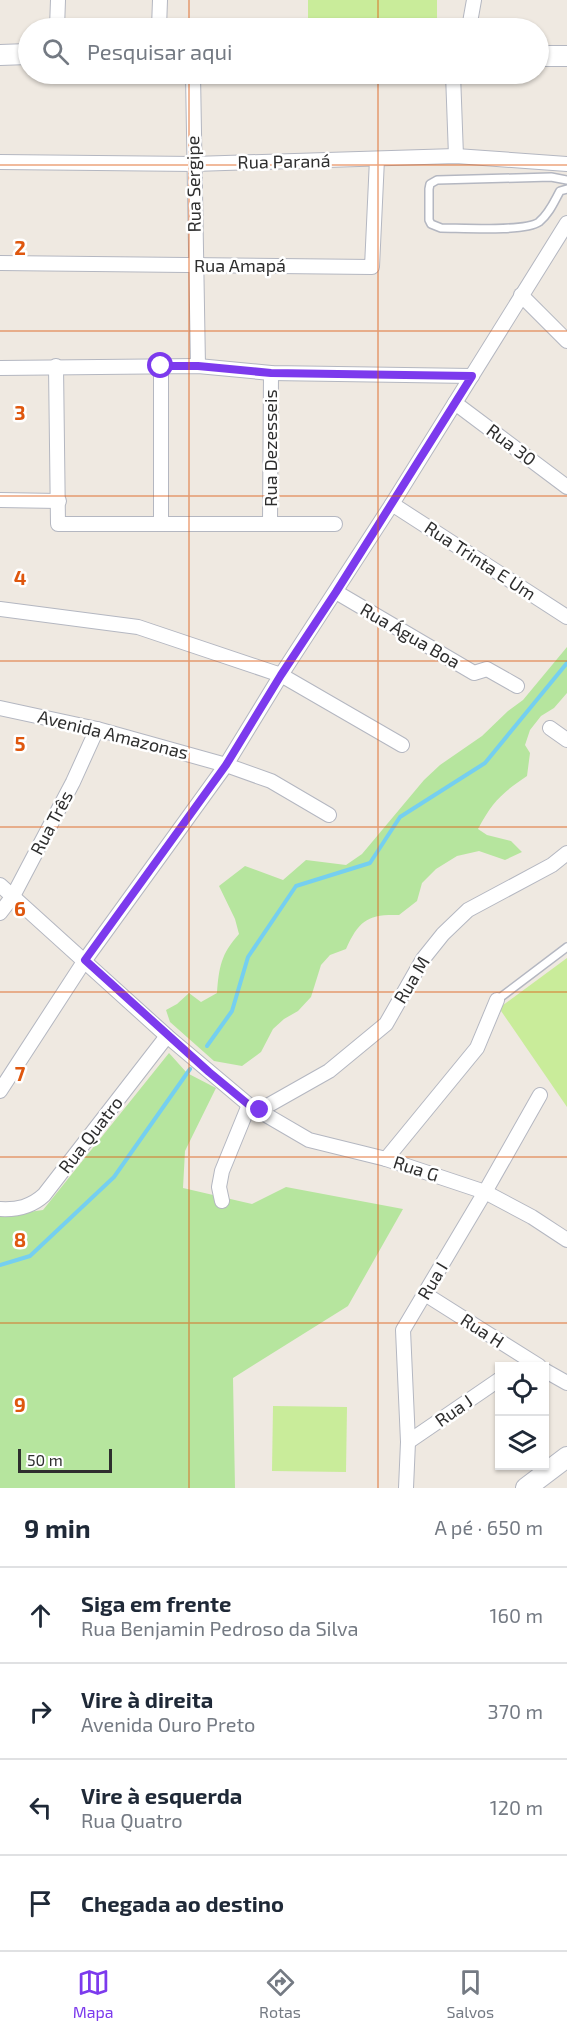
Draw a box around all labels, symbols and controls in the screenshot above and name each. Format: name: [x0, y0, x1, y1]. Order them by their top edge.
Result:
search box: [18, 18, 549, 84]
icon: search: [39, 35, 72, 68]
text: Pesquisar aqui: [87, 38, 233, 64]
street label: Rua Sergipe: [181, 135, 205, 233]
street label: Rua Paraná: [237, 149, 331, 173]
text: 2: [14, 235, 26, 259]
street label: Rua Amapá: [194, 254, 286, 276]
route start: [147, 352, 173, 378]
street label: Rua Dezesseis: [259, 389, 281, 507]
text: 3: [14, 400, 26, 424]
street label: Rua 30: [483, 419, 541, 470]
street label: Rua Trinta E Um: [421, 516, 540, 604]
text: 4: [14, 565, 27, 589]
street label: Rua Água Boa: [357, 598, 464, 673]
street label: Avenida Amazonas: [36, 705, 191, 763]
text: 5: [14, 731, 26, 755]
street label: Rua Três: [25, 787, 77, 858]
text: 6: [14, 896, 26, 920]
street label: Rua M: [389, 952, 434, 1007]
text: 7: [15, 1061, 26, 1085]
street label: Rua Quatro: [53, 1092, 127, 1177]
route end: [246, 1096, 272, 1122]
street label: Rua G: [391, 1150, 442, 1186]
text: 8: [14, 1227, 26, 1251]
street label: Rua I: [412, 1258, 452, 1303]
street label: Rua H: [457, 1308, 508, 1352]
map controls: [495, 1362, 549, 1470]
button: locate: [495, 1362, 549, 1416]
street label: Rua J: [430, 1389, 477, 1431]
text: 9: [14, 1392, 26, 1416]
button: layers: [495, 1416, 549, 1470]
scale bar: [18, 1446, 112, 1474]
text: 50 m: [27, 1450, 63, 1469]
text: 9 min: [24, 1512, 91, 1543]
text: A pé · 650 m: [434, 1515, 543, 1539]
text: Siga em frente: [81, 1590, 231, 1616]
icon: ahead: [24, 1599, 57, 1632]
text: 160 m: [490, 1603, 543, 1627]
text: Rua Benjamin Pedroso da Silva: [81, 1616, 359, 1640]
text: Vire à direita: [81, 1686, 213, 1712]
icon: right: [24, 1695, 57, 1728]
text: 370 m: [488, 1699, 543, 1723]
text: Avenida Ouro Preto: [81, 1712, 255, 1736]
text: Vire à esquerda: [81, 1782, 242, 1808]
icon: left: [24, 1791, 57, 1824]
text: 120 m: [490, 1795, 543, 1819]
text: Rua Quatro: [81, 1808, 183, 1832]
icon: arrive: [24, 1887, 57, 1920]
text: Chegada ao destino: [81, 1890, 284, 1916]
tab: Mapa: [73, 1966, 114, 2021]
tab: Rotas: [259, 1966, 301, 2021]
tab: Salvos: [446, 1966, 494, 2021]

